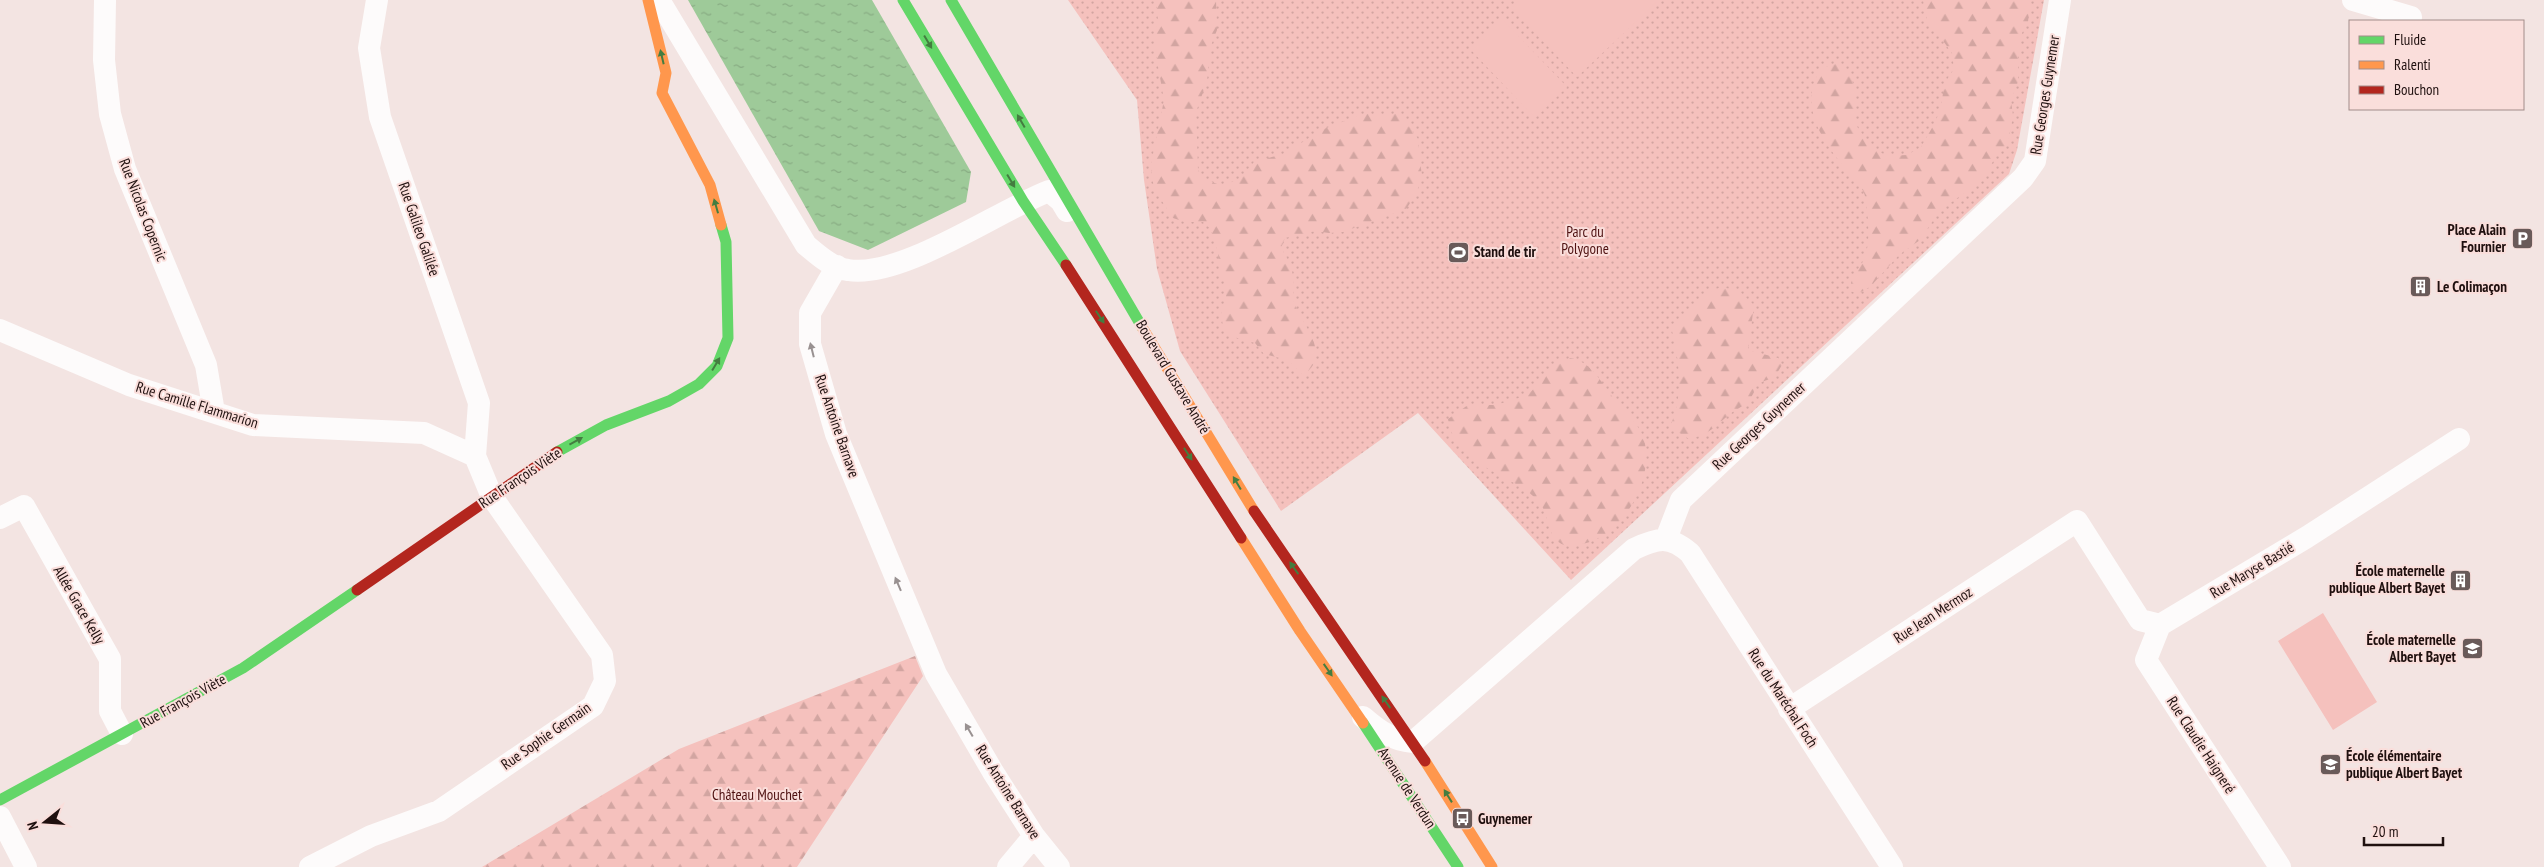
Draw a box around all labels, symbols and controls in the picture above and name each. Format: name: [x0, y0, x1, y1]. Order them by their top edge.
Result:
legend: [2349, 20, 2524, 110]
text: Fluide: [2394, 30, 2426, 49]
street label: Rue Georges Guynemer: [2026, 33, 2063, 156]
one-way arrow: [924, 35, 933, 48]
one-way arrow: [658, 49, 666, 64]
text: Ralenti: [2394, 55, 2431, 74]
text: Bouchon: [2394, 80, 2439, 99]
one-way arrow: [1017, 115, 1026, 128]
street label: Rue Nicolas Copernic: [115, 156, 172, 265]
one-way arrow: [1007, 175, 1016, 188]
street label: Rue Galileo Galilée: [394, 179, 444, 278]
one-way arrow: [711, 198, 719, 213]
place label: Place Alain Fournier: [2447, 220, 2507, 256]
park label: Parc du Polygone: [1561, 222, 1609, 258]
parking icon: Place Alain Fournier: [2510, 227, 2534, 251]
sports icon: Stand de tir: [1446, 240, 1470, 264]
place label: Stand de tir: [1474, 242, 1537, 261]
building icon: Le Colimaçon: [2409, 275, 2433, 299]
place label: Le Colimaçon: [2437, 277, 2507, 296]
one-way arrow: [1095, 311, 1105, 324]
street label: Boulevard Gustave André: [1132, 316, 1215, 437]
one-way arrow: [808, 342, 816, 357]
one-way arrow: [712, 357, 721, 371]
street label: Rue Antoine Barnave: [811, 372, 864, 480]
street label: Rue Camille Flammarion: [134, 377, 261, 432]
street label: Rue Georges Guynemer: [1708, 377, 1810, 474]
one-way arrow: [570, 437, 583, 446]
street label: Rue François Viète: [475, 443, 565, 512]
one-way arrow: [1183, 448, 1192, 461]
one-way arrow: [1233, 476, 1242, 489]
street label: Rue Maryse Bastié: [2206, 537, 2297, 602]
place label: École maternelle publique Albert Bayet: [2329, 561, 2446, 597]
street label: Allée Grace Kelly: [49, 562, 110, 648]
one-way arrow: [1289, 562, 1299, 575]
building icon: École maternelle publique Albert Bayet: [2449, 568, 2473, 592]
one-way arrow: [893, 577, 901, 591]
street label: Rue Jean Mermoz: [1890, 582, 1976, 647]
place label: École maternelle Albert Bayet: [2366, 630, 2457, 666]
school or university icon: École maternelle Albert Bayet: [2460, 637, 2484, 661]
street label: Rue du Maréchal Foch: [1744, 645, 1822, 751]
one-way arrow: [1323, 664, 1333, 677]
street label: Rue François Viète: [136, 669, 229, 732]
street label: Rue Claudie Haigneré: [2163, 693, 2240, 797]
one-way arrow: [1381, 695, 1391, 709]
street label: Rue Sophie Germain: [497, 698, 594, 773]
one-way arrow: [964, 723, 973, 736]
street label: Rue Antoine Barnave: [972, 741, 1045, 842]
street label: Avenue de Verdun: [1374, 744, 1441, 832]
place label: École élémentaire publique Albert Bayet: [2346, 746, 2463, 782]
school or university icon: École élémentaire publique Albert Bayet: [2318, 753, 2342, 777]
park label: Château Mouchet: [712, 785, 802, 804]
one-way arrow: [1443, 789, 1453, 802]
north arrow: [20, 797, 70, 847]
bus stop icon: Guynemer: [1450, 807, 1474, 831]
place label: Guynemer: [1478, 809, 1533, 828]
scale bar: [2364, 814, 2443, 846]
text: N: [23, 820, 42, 832]
text: 20 m: [2372, 822, 2398, 841]

